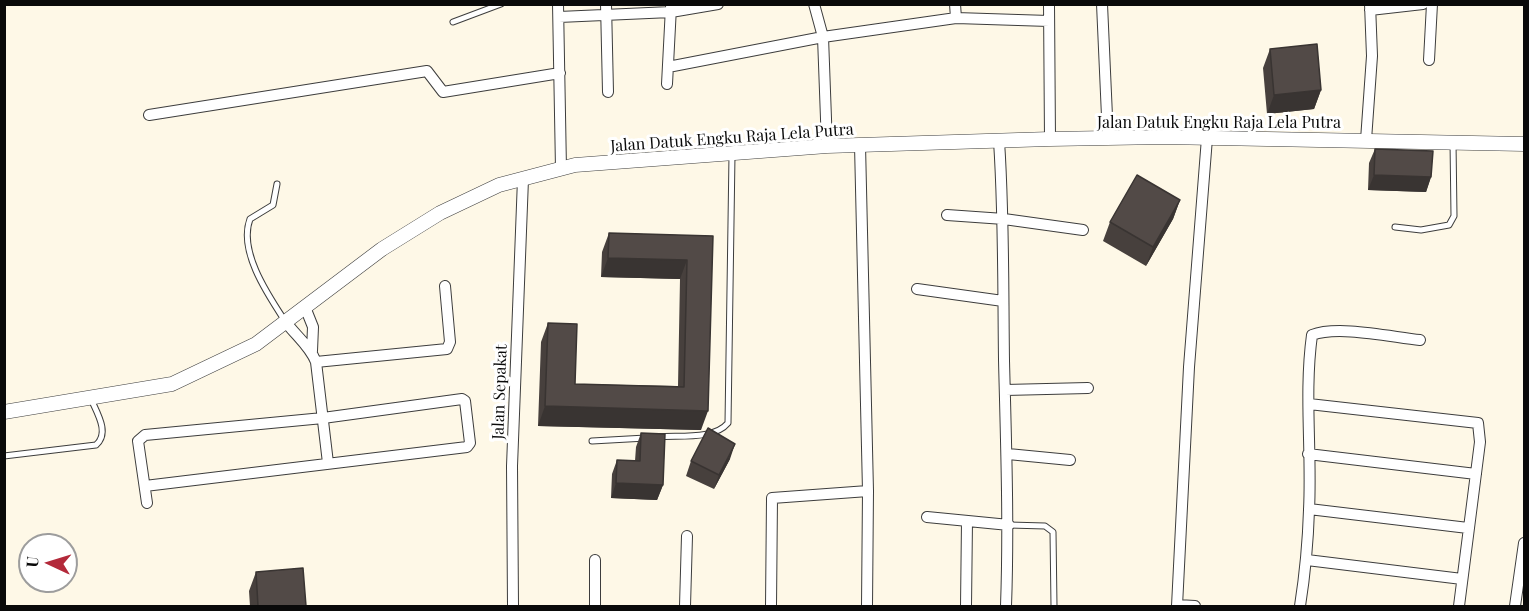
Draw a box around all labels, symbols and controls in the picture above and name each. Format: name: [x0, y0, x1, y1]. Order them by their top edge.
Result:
street label: Jalan Datuk Engku Raja Lela Putra: [1097, 113, 1341, 133]
street label: Jalan Datuk Engku Raja Lela Putra: [610, 120, 854, 156]
street label: Jalan Sepakat: [489, 344, 511, 440]
north arrow: [18, 533, 78, 593]
text: U: [21, 556, 42, 568]

